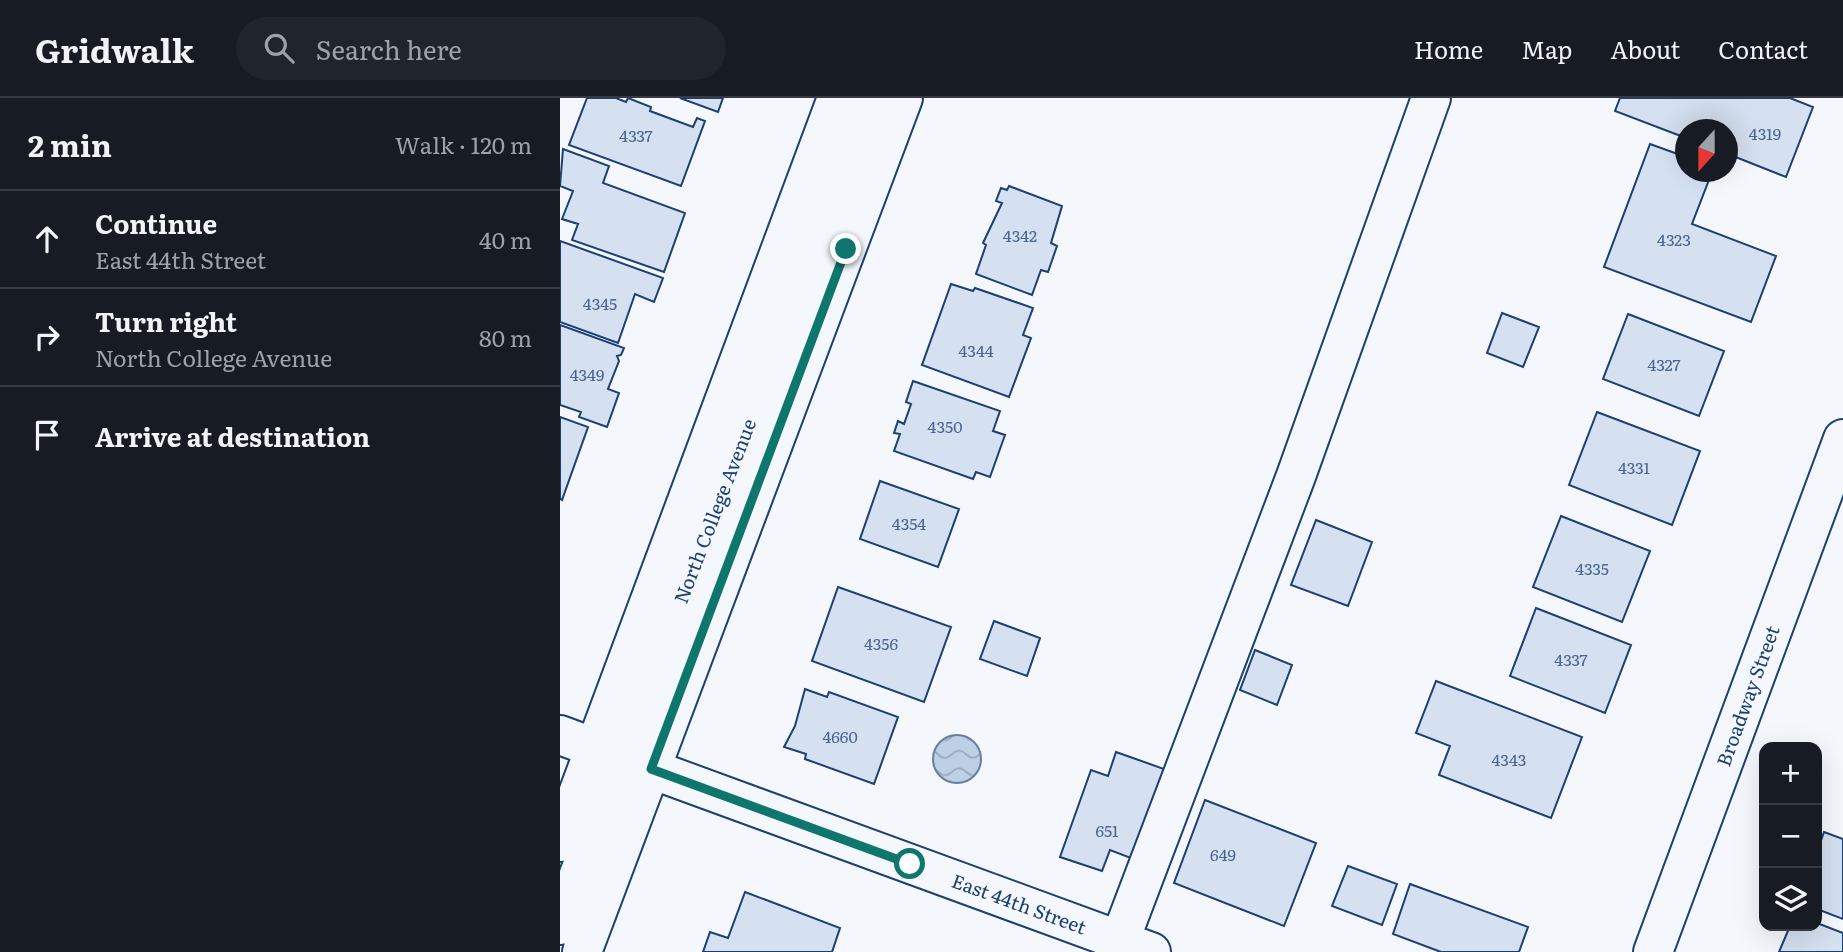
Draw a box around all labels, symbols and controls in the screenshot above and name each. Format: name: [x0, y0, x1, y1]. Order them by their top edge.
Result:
search box: [236, 17, 726, 80]
text: Gridwalk: [35, 24, 194, 73]
icon: search: [260, 29, 298, 67]
text: Search here: [316, 29, 462, 68]
text: Home: [1414, 31, 1483, 66]
text: Map: [1521, 31, 1572, 66]
text: About: [1610, 31, 1680, 66]
text: Contact: [1718, 31, 1808, 66]
north arrow: [1675, 119, 1738, 182]
house number: 4319: [1749, 121, 1781, 145]
text: 2 min: [28, 122, 112, 166]
house number: 4337: [619, 123, 653, 147]
text: Walk · 120 m: [395, 127, 532, 161]
text: Continue: [95, 203, 217, 242]
icon: ahead: [28, 220, 66, 258]
text: 40 m: [479, 222, 532, 256]
house number: 4342: [1003, 223, 1037, 247]
house number: 4323: [1657, 227, 1691, 251]
route end: [830, 233, 861, 264]
text: East 44th Street: [95, 242, 266, 276]
house number: 4345: [583, 291, 617, 315]
text: Turn right: [95, 301, 237, 340]
icon: right: [28, 318, 66, 356]
text: 80 m: [479, 320, 532, 354]
house number: 4344: [958, 338, 994, 362]
text: North College Avenue: [95, 340, 332, 374]
house number: 4327: [1647, 352, 1681, 376]
house number: 4349: [570, 362, 604, 386]
street label: North College Avenue: [666, 414, 762, 607]
house number: 4350: [928, 414, 962, 438]
icon: arrive: [28, 416, 66, 454]
text: Arrive at destination: [95, 416, 370, 455]
house number: 4331: [1618, 455, 1651, 479]
house number: 4354: [892, 511, 926, 535]
house number: 4335: [1575, 556, 1609, 580]
street label: Broadway Street: [1709, 621, 1786, 770]
house number: 4356: [864, 631, 898, 655]
house number: 4337: [1554, 647, 1588, 671]
house number: 4660: [822, 724, 858, 748]
map controls: [1759, 742, 1822, 931]
button: +: [1759, 742, 1822, 805]
house number: 4343: [1492, 747, 1526, 771]
button: −: [1759, 805, 1822, 868]
house number: 651: [1095, 818, 1119, 842]
house number: 649: [1210, 842, 1236, 866]
route start: [894, 848, 925, 879]
street label: East 44th Street: [948, 866, 1091, 941]
button: layers: [1759, 868, 1822, 931]

